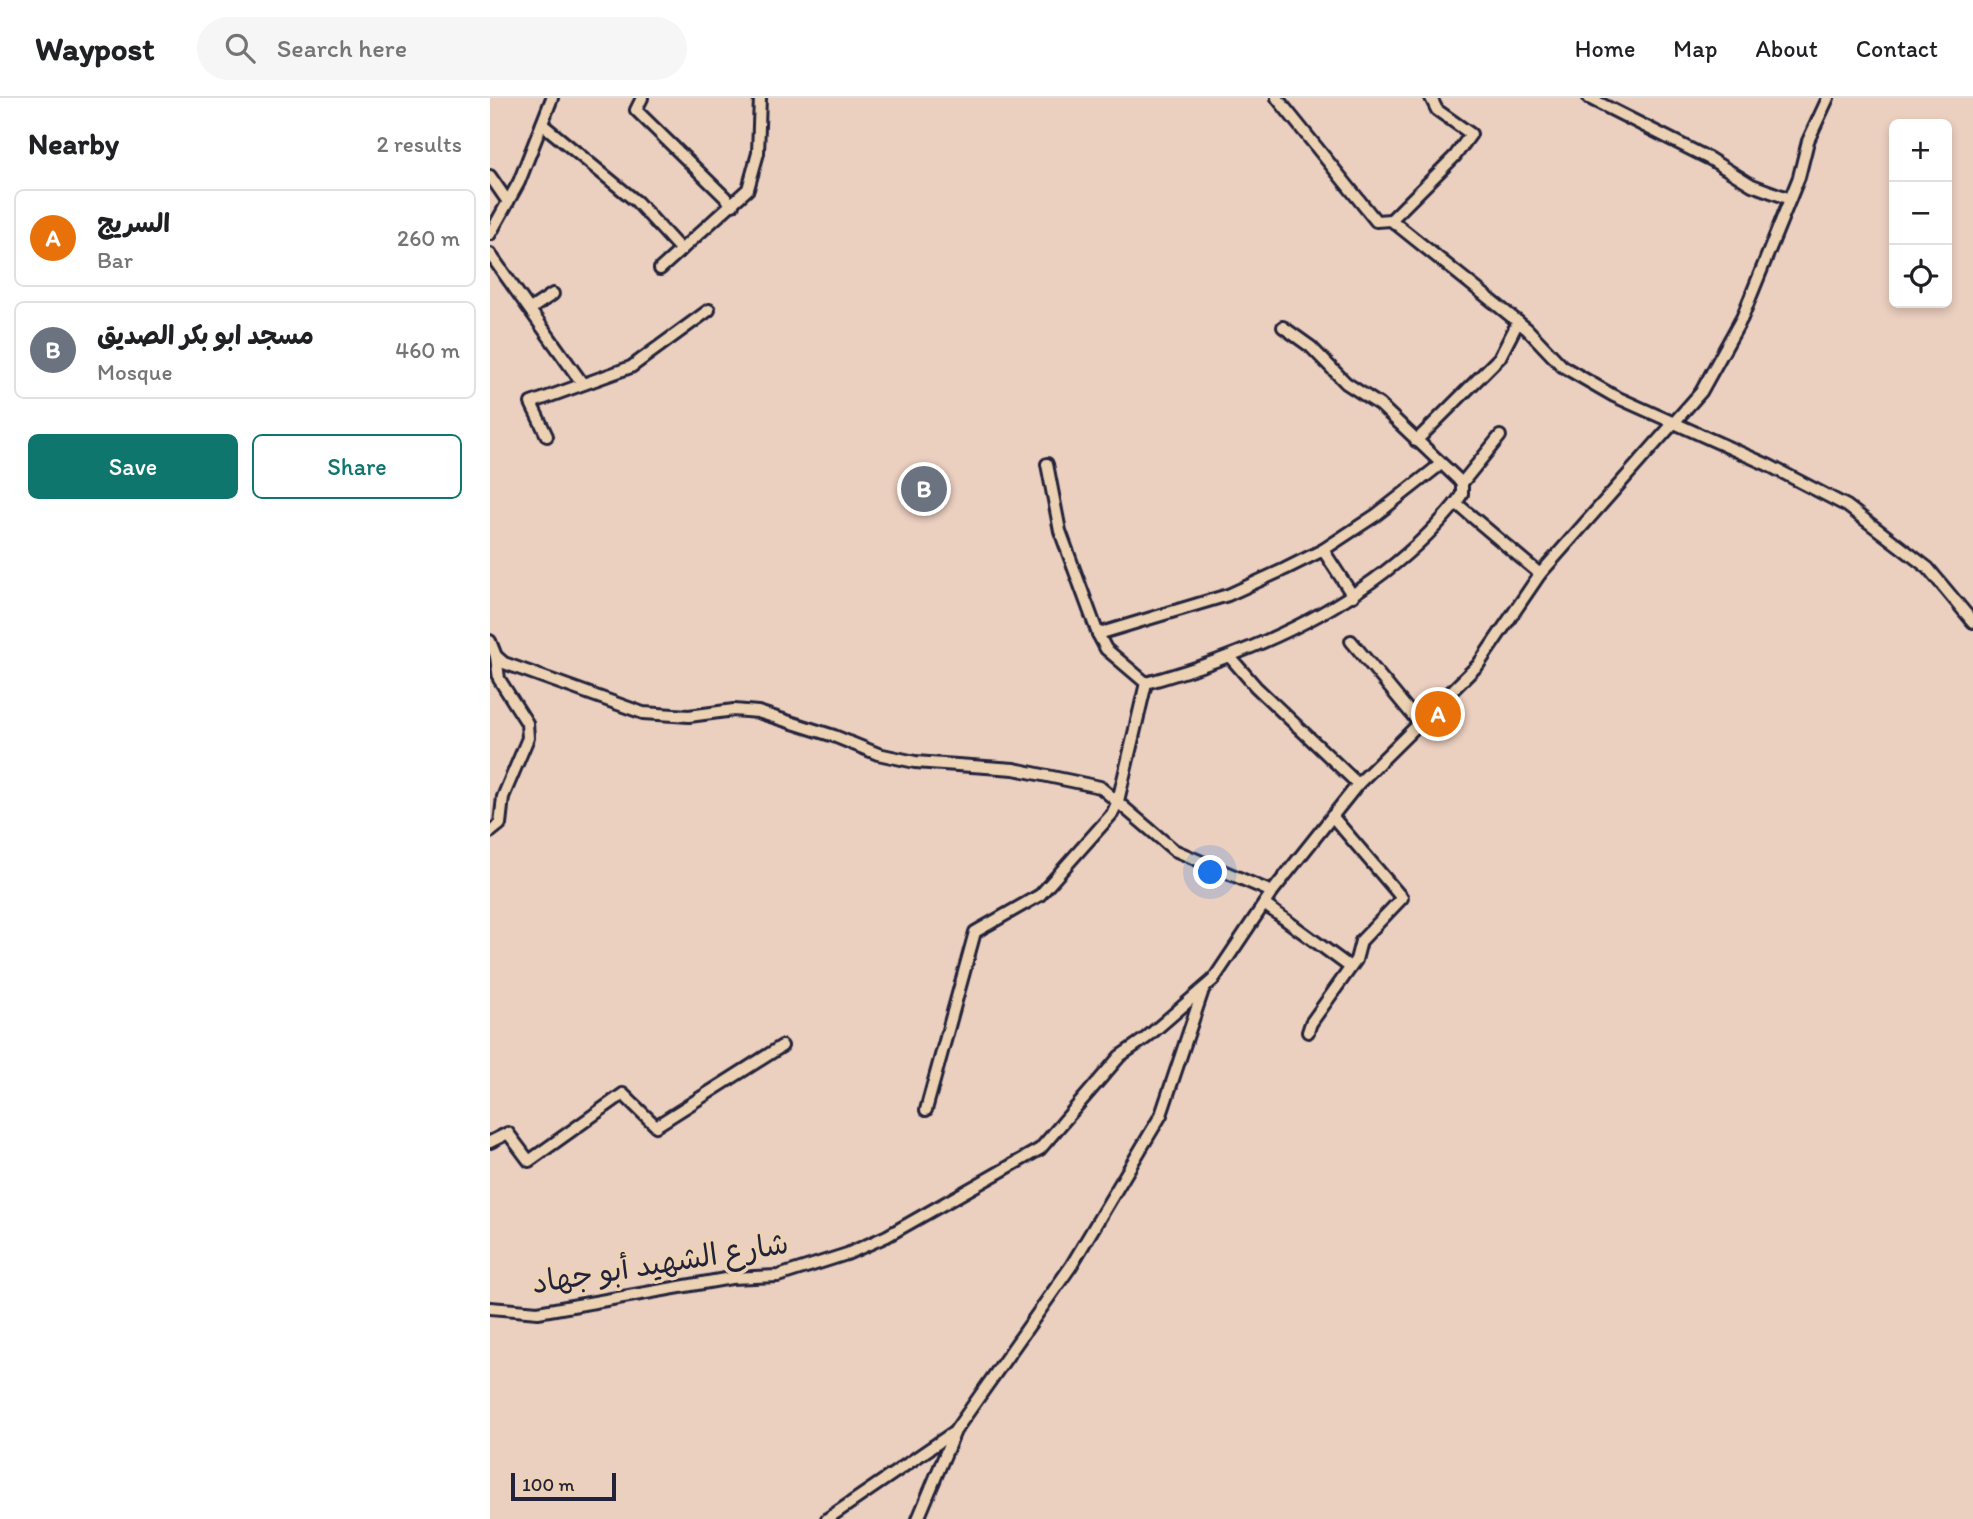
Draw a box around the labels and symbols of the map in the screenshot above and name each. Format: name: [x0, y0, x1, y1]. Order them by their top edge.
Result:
pin: B: [901, 463, 947, 515]
pin: A: [1415, 688, 1461, 740]
your location: [1193, 855, 1227, 889]
street label: شارع الشهيد أبو جهاد: [529, 1224, 791, 1304]
scale bar: [511, 1470, 616, 1502]

